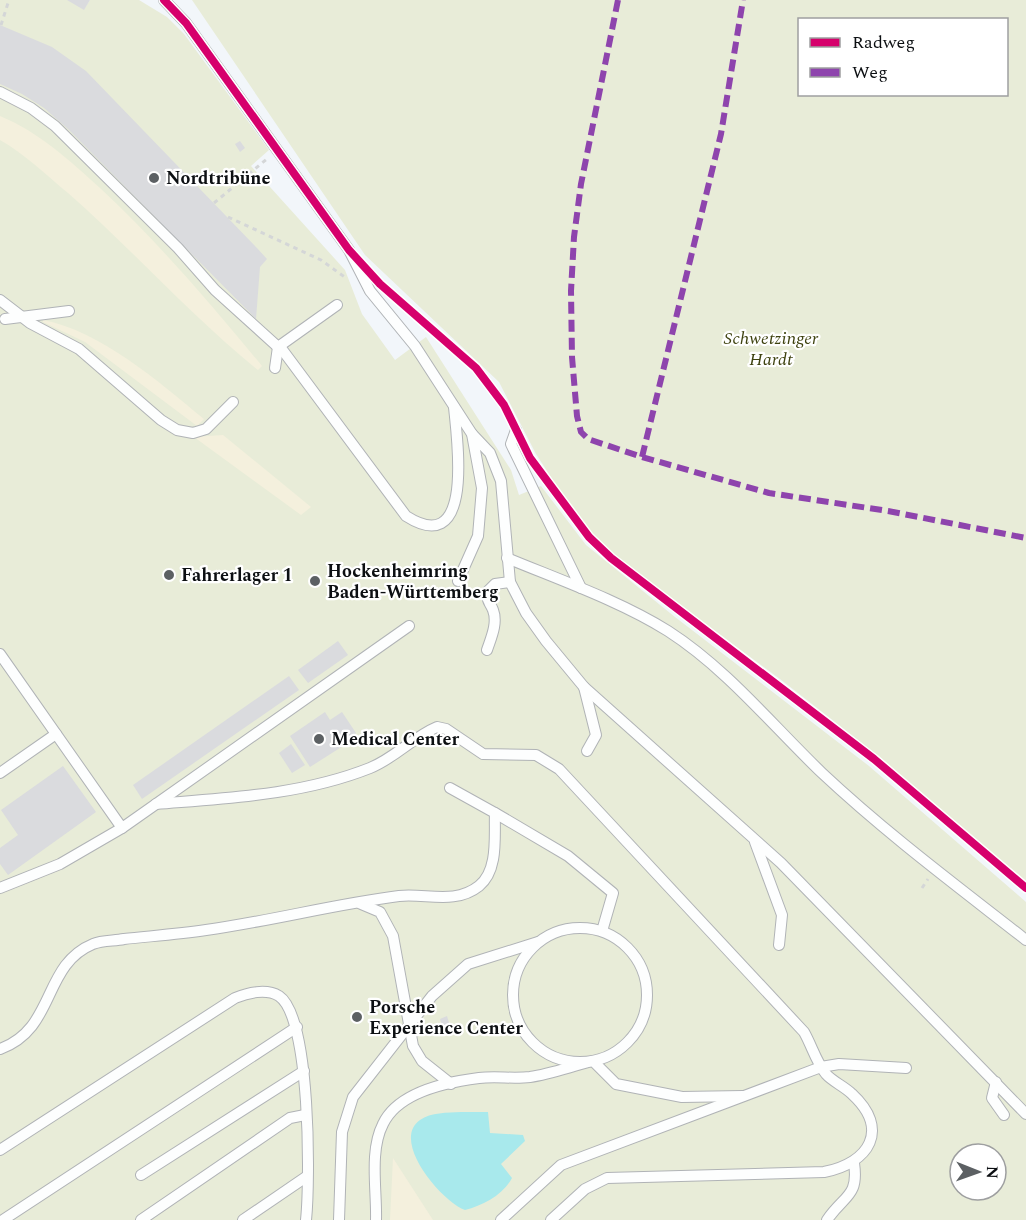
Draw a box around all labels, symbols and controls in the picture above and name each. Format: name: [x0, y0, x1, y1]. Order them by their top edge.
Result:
legend: [798, 18, 1008, 96]
text: Radweg: [852, 29, 915, 56]
text: Weg: [852, 59, 888, 86]
place label: Nordtribüne: [166, 165, 270, 192]
marker: Nordtribüne: [147, 171, 161, 185]
park label: Schwetzinger Hardt: [724, 325, 819, 373]
place label: Hockenheimring Baden-Württemberg: [327, 558, 499, 606]
place label: Fahrerlager 1: [181, 562, 293, 589]
marker: Fahrerlager 1: [162, 568, 176, 582]
marker: Hockenheimring Baden-Württemberg: [308, 574, 322, 588]
place label: Medical Center: [331, 726, 459, 753]
marker: Medical Center: [312, 732, 326, 746]
place label: Porsche Experience Center: [369, 994, 523, 1042]
marker: Porsche Experience Center: [350, 1010, 364, 1024]
north arrow: [948, 1142, 1008, 1202]
text: N: [980, 1166, 1004, 1179]

